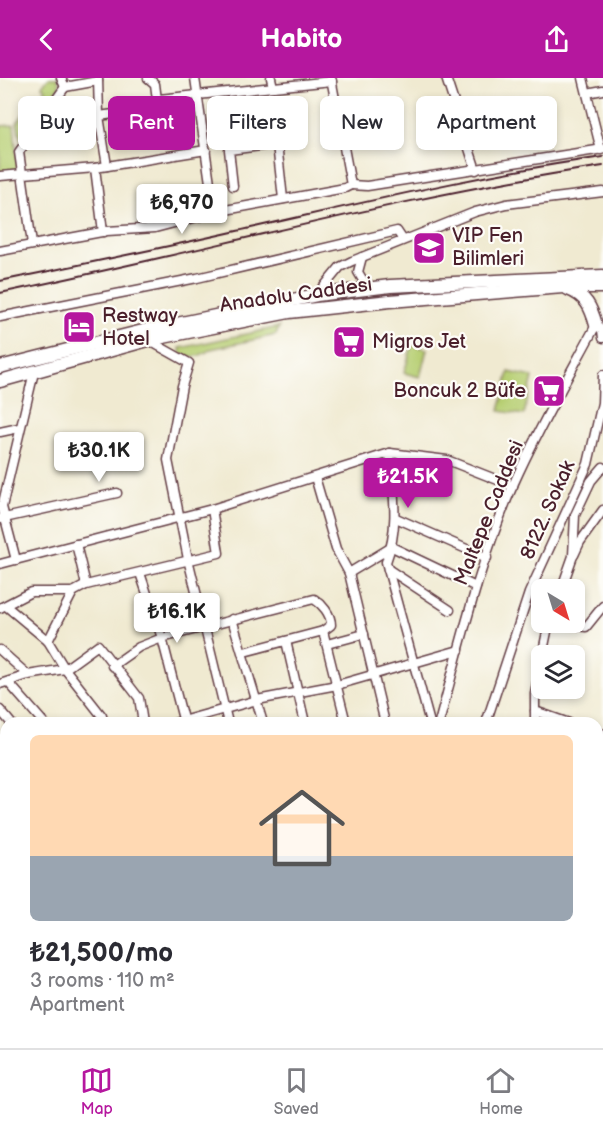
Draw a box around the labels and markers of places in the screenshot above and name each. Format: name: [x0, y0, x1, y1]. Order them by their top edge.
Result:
pin: ₺6,970: [133, 184, 231, 235]
place label: VIP Fen Bilimleri: [452, 224, 524, 271]
school or university icon: VIP Fen Bilimleri: [411, 230, 447, 266]
place label: Restway Hotel: [102, 304, 178, 351]
hotel icon: Restway Hotel: [61, 309, 97, 345]
supermarket icon: Migros Jet: [331, 324, 367, 360]
place label: Migros Jet: [372, 330, 466, 354]
supermarket icon: Boncuk 2 Büfe: [531, 373, 567, 409]
place label: Boncuk 2 Büfe: [393, 379, 526, 403]
pin: ₺30.1K: [50, 432, 148, 483]
pin: ₺21.5K: [359, 458, 457, 509]
pin: ₺16.1K: [128, 593, 226, 644]

